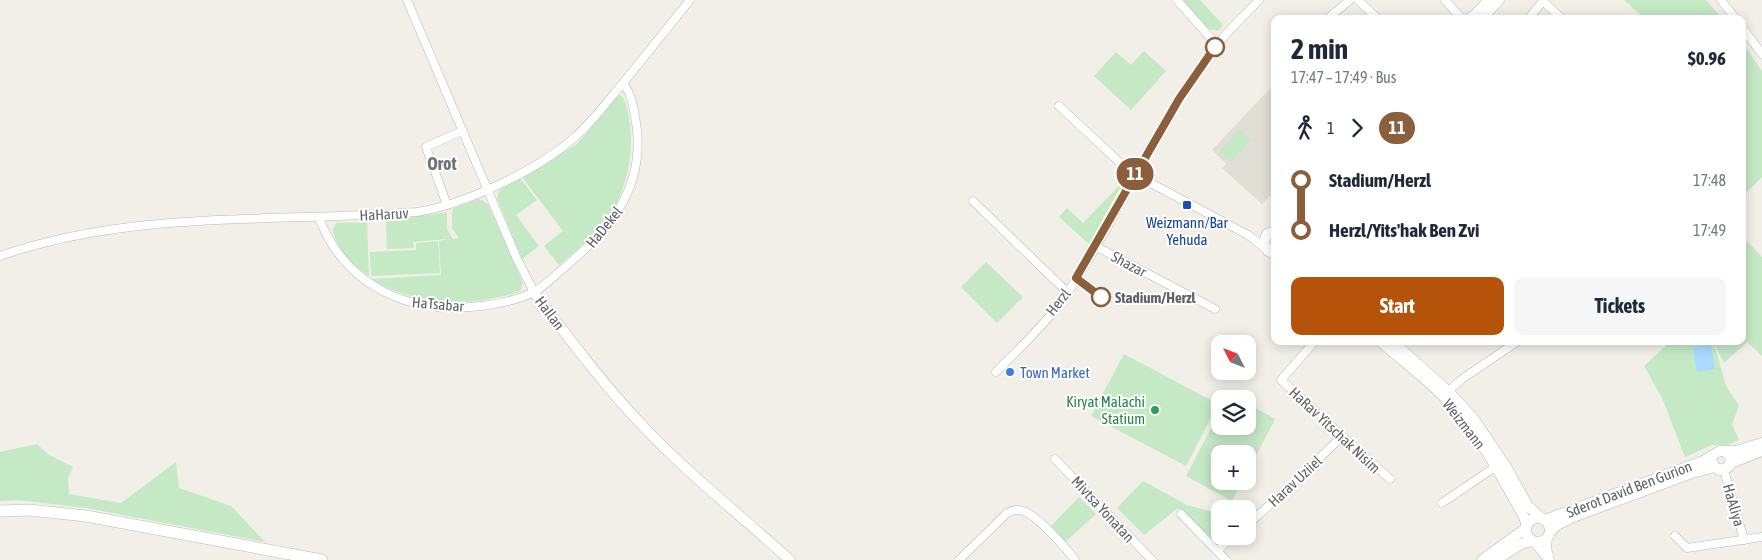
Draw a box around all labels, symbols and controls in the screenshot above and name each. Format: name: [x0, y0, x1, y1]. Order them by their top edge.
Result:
text: 2 min: [1291, 33, 1348, 65]
unlabelled marker: [1205, 37, 1225, 57]
text: $0.96: [1688, 47, 1726, 69]
text: 17:47 – 17:49 · Bus: [1291, 68, 1396, 86]
icon: walk: [1291, 114, 1319, 142]
icon: forward: [1343, 114, 1371, 142]
text: 11: [1389, 117, 1405, 138]
text: 1: [1327, 119, 1335, 137]
district label: Orot: [427, 153, 458, 174]
line badge: 11: [1112, 158, 1158, 190]
text: 11: [1127, 163, 1143, 184]
text: Stadium/Herzl: [1329, 169, 1431, 191]
text: 17:48: [1693, 171, 1726, 189]
marker: Weizmann/Bar Yehuda: [1181, 199, 1193, 211]
street label: HaDekel: [582, 203, 626, 251]
street label: HaHaruv: [359, 204, 409, 224]
place label: Weizmann/Bar Yehuda: [1146, 214, 1229, 248]
text: Herzl/Yits'hak Ben Zvi: [1329, 219, 1479, 241]
text: 17:49: [1693, 221, 1726, 239]
street label: Shazar: [1109, 248, 1150, 281]
button: Start: [1291, 277, 1504, 335]
button: Tickets: [1514, 277, 1726, 335]
street label: Herzl: [1042, 285, 1074, 319]
marker: Stadium/Herzl: [1091, 287, 1111, 307]
place label: Stadium/Herzl: [1115, 289, 1197, 306]
street label: HaTsabar: [411, 293, 465, 315]
street label: HaIlan: [532, 293, 568, 333]
north arrow: [1211, 335, 1256, 380]
map controls: [1211, 335, 1256, 545]
place label: Town Market: [1020, 364, 1090, 381]
marker: Town Market: [1004, 366, 1016, 378]
street label: HaRav Yitschak Nisim: [1286, 384, 1384, 476]
button: layers: [1211, 390, 1256, 435]
place label: Kiryat Malachi Statium: [1066, 393, 1145, 427]
street label: Weizmann: [1439, 396, 1489, 452]
marker: Kiryat Malachi Statium: [1149, 404, 1161, 416]
button: +: [1211, 445, 1256, 490]
street label: Harav Uziiel: [1265, 452, 1325, 510]
street label: Sderot David Ben Gurion: [1564, 457, 1694, 521]
street label: Mivtsa Yonatan: [1068, 472, 1138, 546]
street label: HaAliya: [1720, 482, 1748, 528]
button: −: [1211, 500, 1256, 545]

